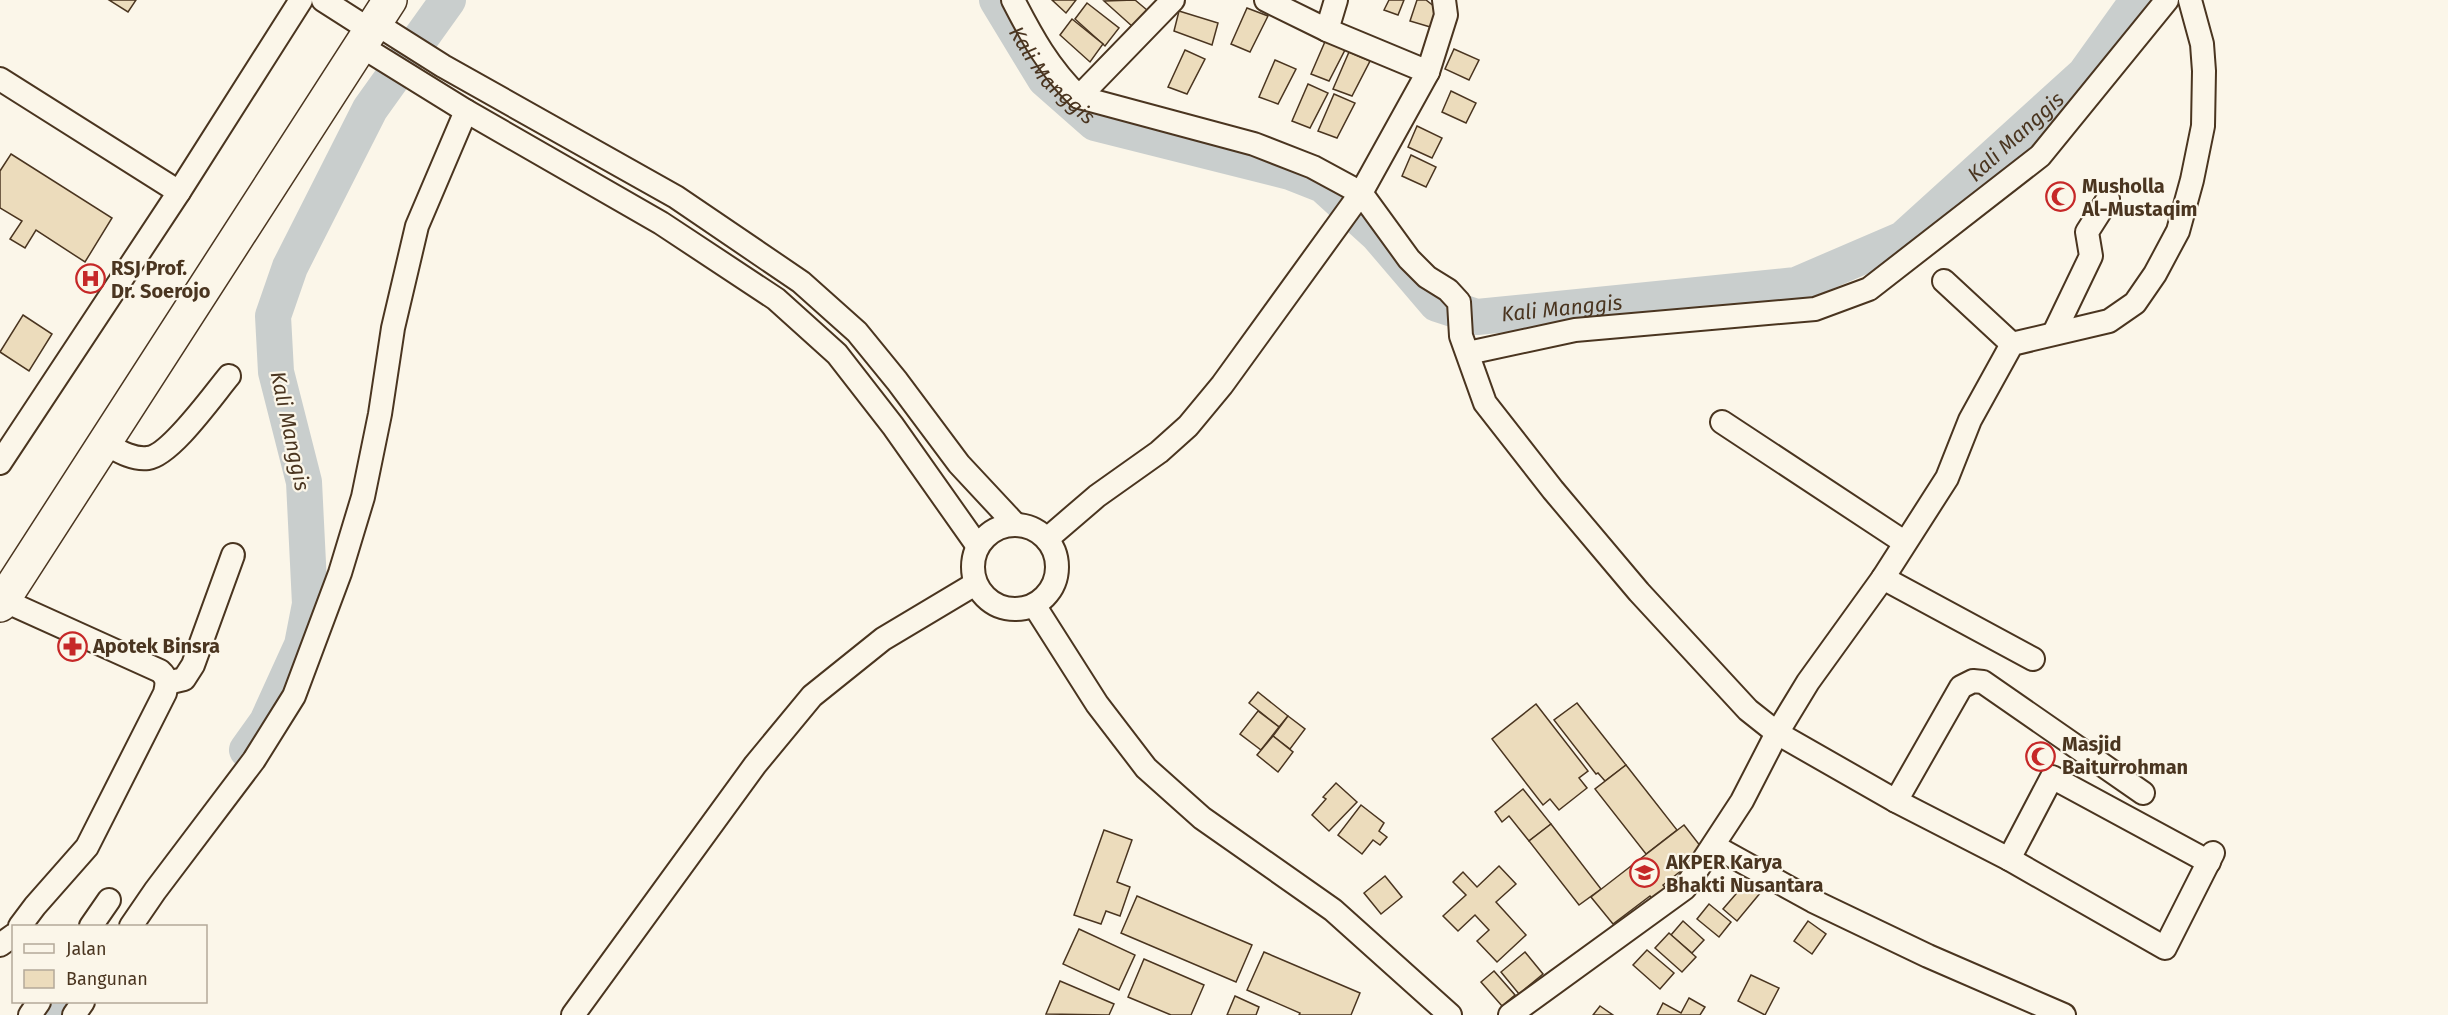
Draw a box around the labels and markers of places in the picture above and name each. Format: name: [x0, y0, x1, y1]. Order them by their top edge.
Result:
place label: Musholla Al-Mustaqim: [2081, 174, 2197, 221]
mosque icon: Musholla Al-Mustaqim: [2045, 181, 2077, 213]
place label: RSJ Prof. Dr. Soerojo: [111, 256, 211, 303]
hospital icon: RSJ Prof. Dr. Soerojo: [74, 263, 106, 295]
pharmacy icon: Apotek Binsra: [56, 630, 88, 662]
place label: Apotek Binsra: [92, 634, 220, 658]
place label: Masjid Baiturrohman: [2062, 732, 2188, 779]
mosque icon: Masjid Baiturrohman: [2025, 740, 2057, 772]
place label: AKPER Karya Bhakti Nusantara: [1665, 850, 1823, 897]
school or university icon: AKPER Karya Bhakti Nusantara: [1629, 857, 1661, 889]

